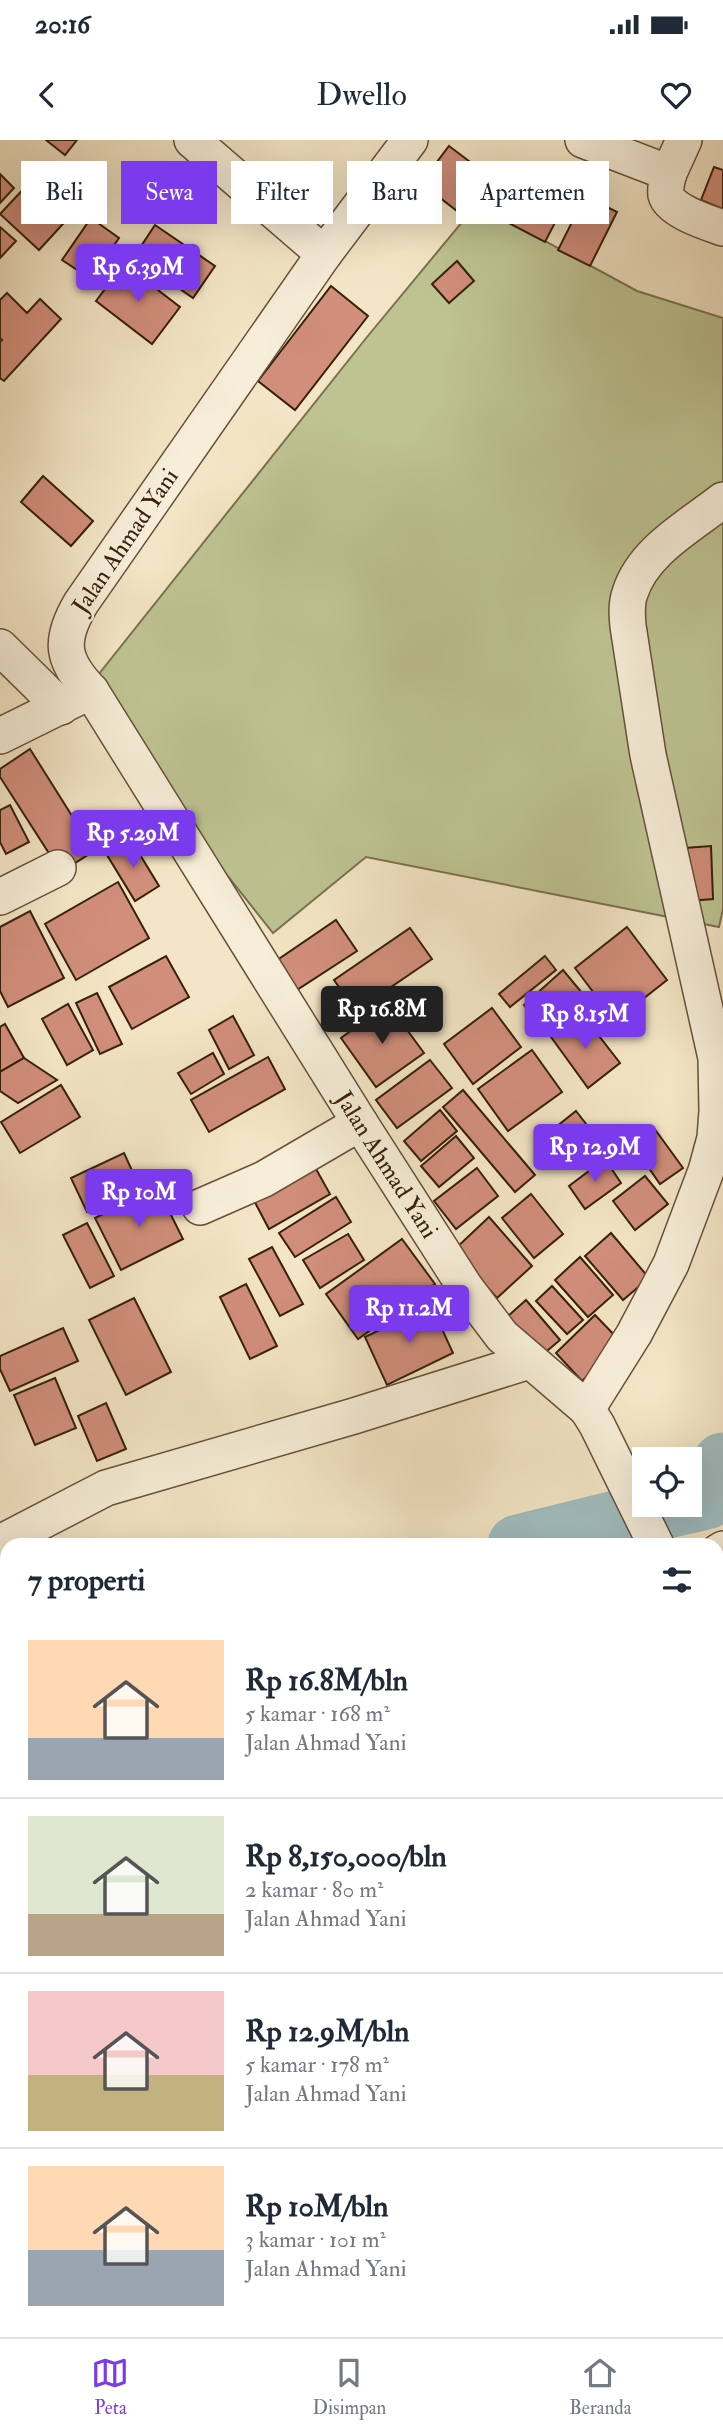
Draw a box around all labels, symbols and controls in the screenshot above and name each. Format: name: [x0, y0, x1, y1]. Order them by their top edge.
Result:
text: 20:16: [35, 9, 90, 41]
text: Dwello: [316, 75, 407, 115]
icon: back: [28, 76, 66, 114]
icon: heart: [657, 76, 695, 114]
chip: Beli: [21, 161, 107, 224]
chip: Sewa: [121, 161, 217, 224]
chip: Filter: [231, 161, 333, 224]
chip: Baru: [347, 161, 442, 224]
chip: Apartemen: [456, 161, 609, 224]
pin: Rp 6.39M: [66, 244, 210, 304]
text: Rp 6.39M: [92, 252, 184, 281]
street label: Jalan Ahmad Yani: [65, 463, 185, 621]
pin: Rp 5.29M: [61, 810, 205, 870]
text: Rp 5.29M: [87, 818, 179, 847]
pin: Rp 16.8M: [310, 986, 454, 1046]
pin: Rp 8.15M: [513, 992, 657, 1051]
text: Rp 16.8M: [337, 994, 427, 1023]
text: Rp 8.15M: [541, 999, 629, 1028]
street label: Jalan Ahmad Yani: [327, 1085, 445, 1244]
pin: Rp 12.9M: [523, 1124, 667, 1184]
text: Rp 12.9M: [549, 1132, 641, 1161]
pin: Rp 10M: [82, 1170, 196, 1229]
text: Rp 10M: [101, 1177, 177, 1206]
pin: Rp 11.2M: [337, 1286, 481, 1345]
text: Rp 11.2M: [365, 1293, 453, 1322]
map controls: [632, 1447, 702, 1517]
button: locate: [632, 1447, 702, 1517]
icon: filters: [658, 1561, 696, 1599]
text: 7 properti: [28, 1562, 145, 1599]
text: Rp 16.8M/bln: [245, 1662, 408, 1699]
icon: home: [84, 1668, 168, 1752]
text: 5 kamar · 168 m²: [245, 1699, 390, 1728]
text: Jalan Ahmad Yani: [245, 1728, 407, 1757]
text: Rp 8,150,000/bln: [245, 1838, 447, 1875]
icon: home: [84, 1844, 168, 1928]
text: 2 kamar · 80 m²: [245, 1875, 384, 1904]
text: Jalan Ahmad Yani: [245, 1904, 407, 1933]
text: Rp 12.9M/bln: [245, 2013, 410, 2050]
icon: home: [84, 2019, 168, 2103]
text: 5 kamar · 178 m²: [245, 2050, 389, 2079]
text: Jalan Ahmad Yani: [245, 2079, 407, 2108]
text: Rp 10M/bln: [245, 2188, 388, 2225]
icon: home: [84, 2194, 168, 2278]
text: 3 kamar · 101 m²: [245, 2225, 386, 2254]
text: Jalan Ahmad Yani: [245, 2254, 407, 2283]
tab: Peta: [91, 2354, 129, 2420]
tab: Disimpan: [312, 2354, 386, 2420]
tab: Beranda: [569, 2354, 632, 2420]

